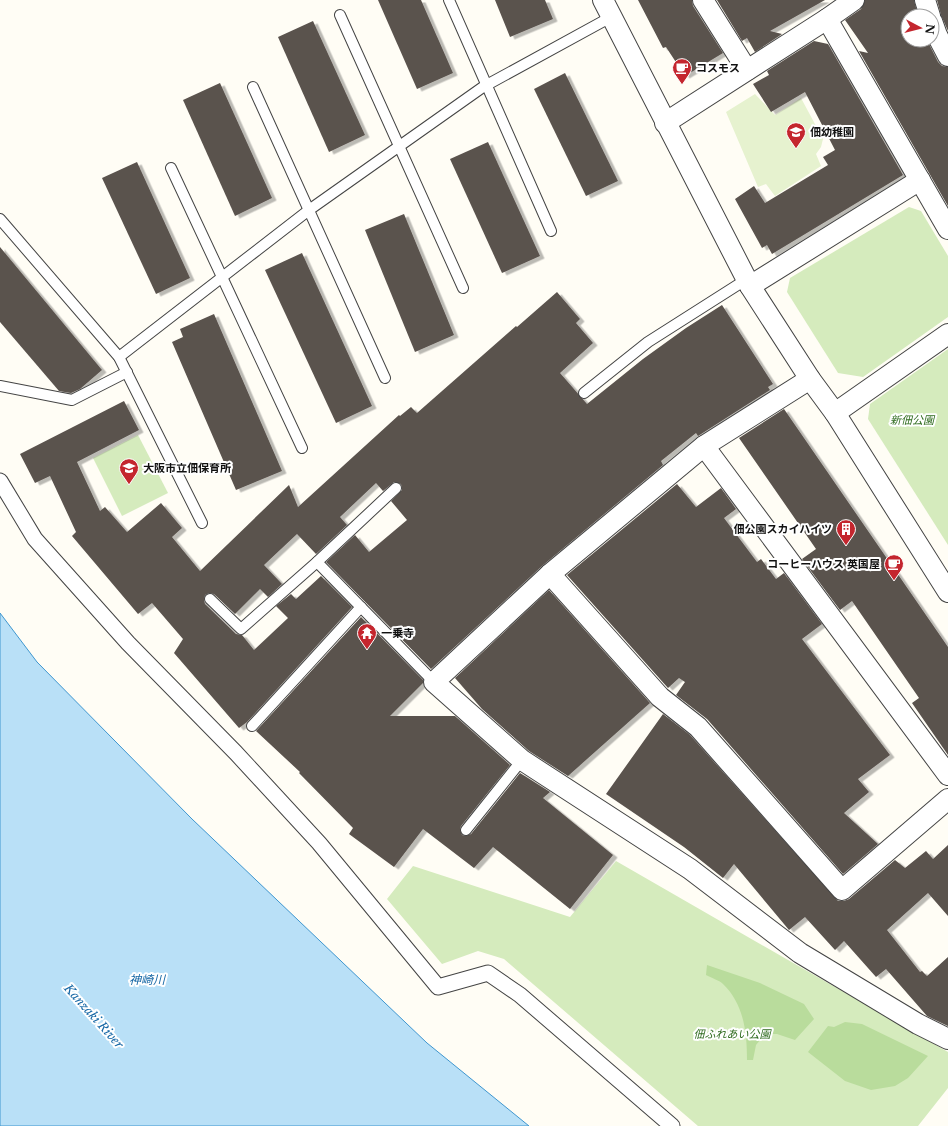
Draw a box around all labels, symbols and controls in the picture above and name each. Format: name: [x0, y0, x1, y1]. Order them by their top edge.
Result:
north arrow: [900, 8, 940, 48]
text: N: [922, 23, 938, 36]
cafe icon: コスモス: [671, 57, 693, 85]
place label: コスモス: [696, 61, 740, 75]
school or university icon: 佃幼稚園: [785, 121, 807, 149]
place label: 佃幼稚園: [810, 125, 854, 139]
park label: 新佃公園: [890, 413, 936, 427]
school or university icon: 大阪市立佃保育所: [118, 457, 140, 485]
place label: 大阪市立佃保育所: [143, 461, 231, 475]
building icon: 佃公園スカイハイツ: [835, 518, 857, 546]
place label: 佃公園スカイハイツ: [733, 522, 832, 536]
cafe icon: コーヒーハウス 英国屋: [883, 553, 905, 581]
place label: コーヒーハウス 英国屋: [767, 557, 880, 571]
temple icon: 一乗寺: [356, 622, 378, 650]
place label: 一乗寺: [381, 626, 414, 640]
water label: 神崎川: [129, 972, 167, 987]
water label: Kanzaki River: [61, 980, 127, 1052]
park label: 佃ふれあい公園: [694, 1027, 772, 1041]

